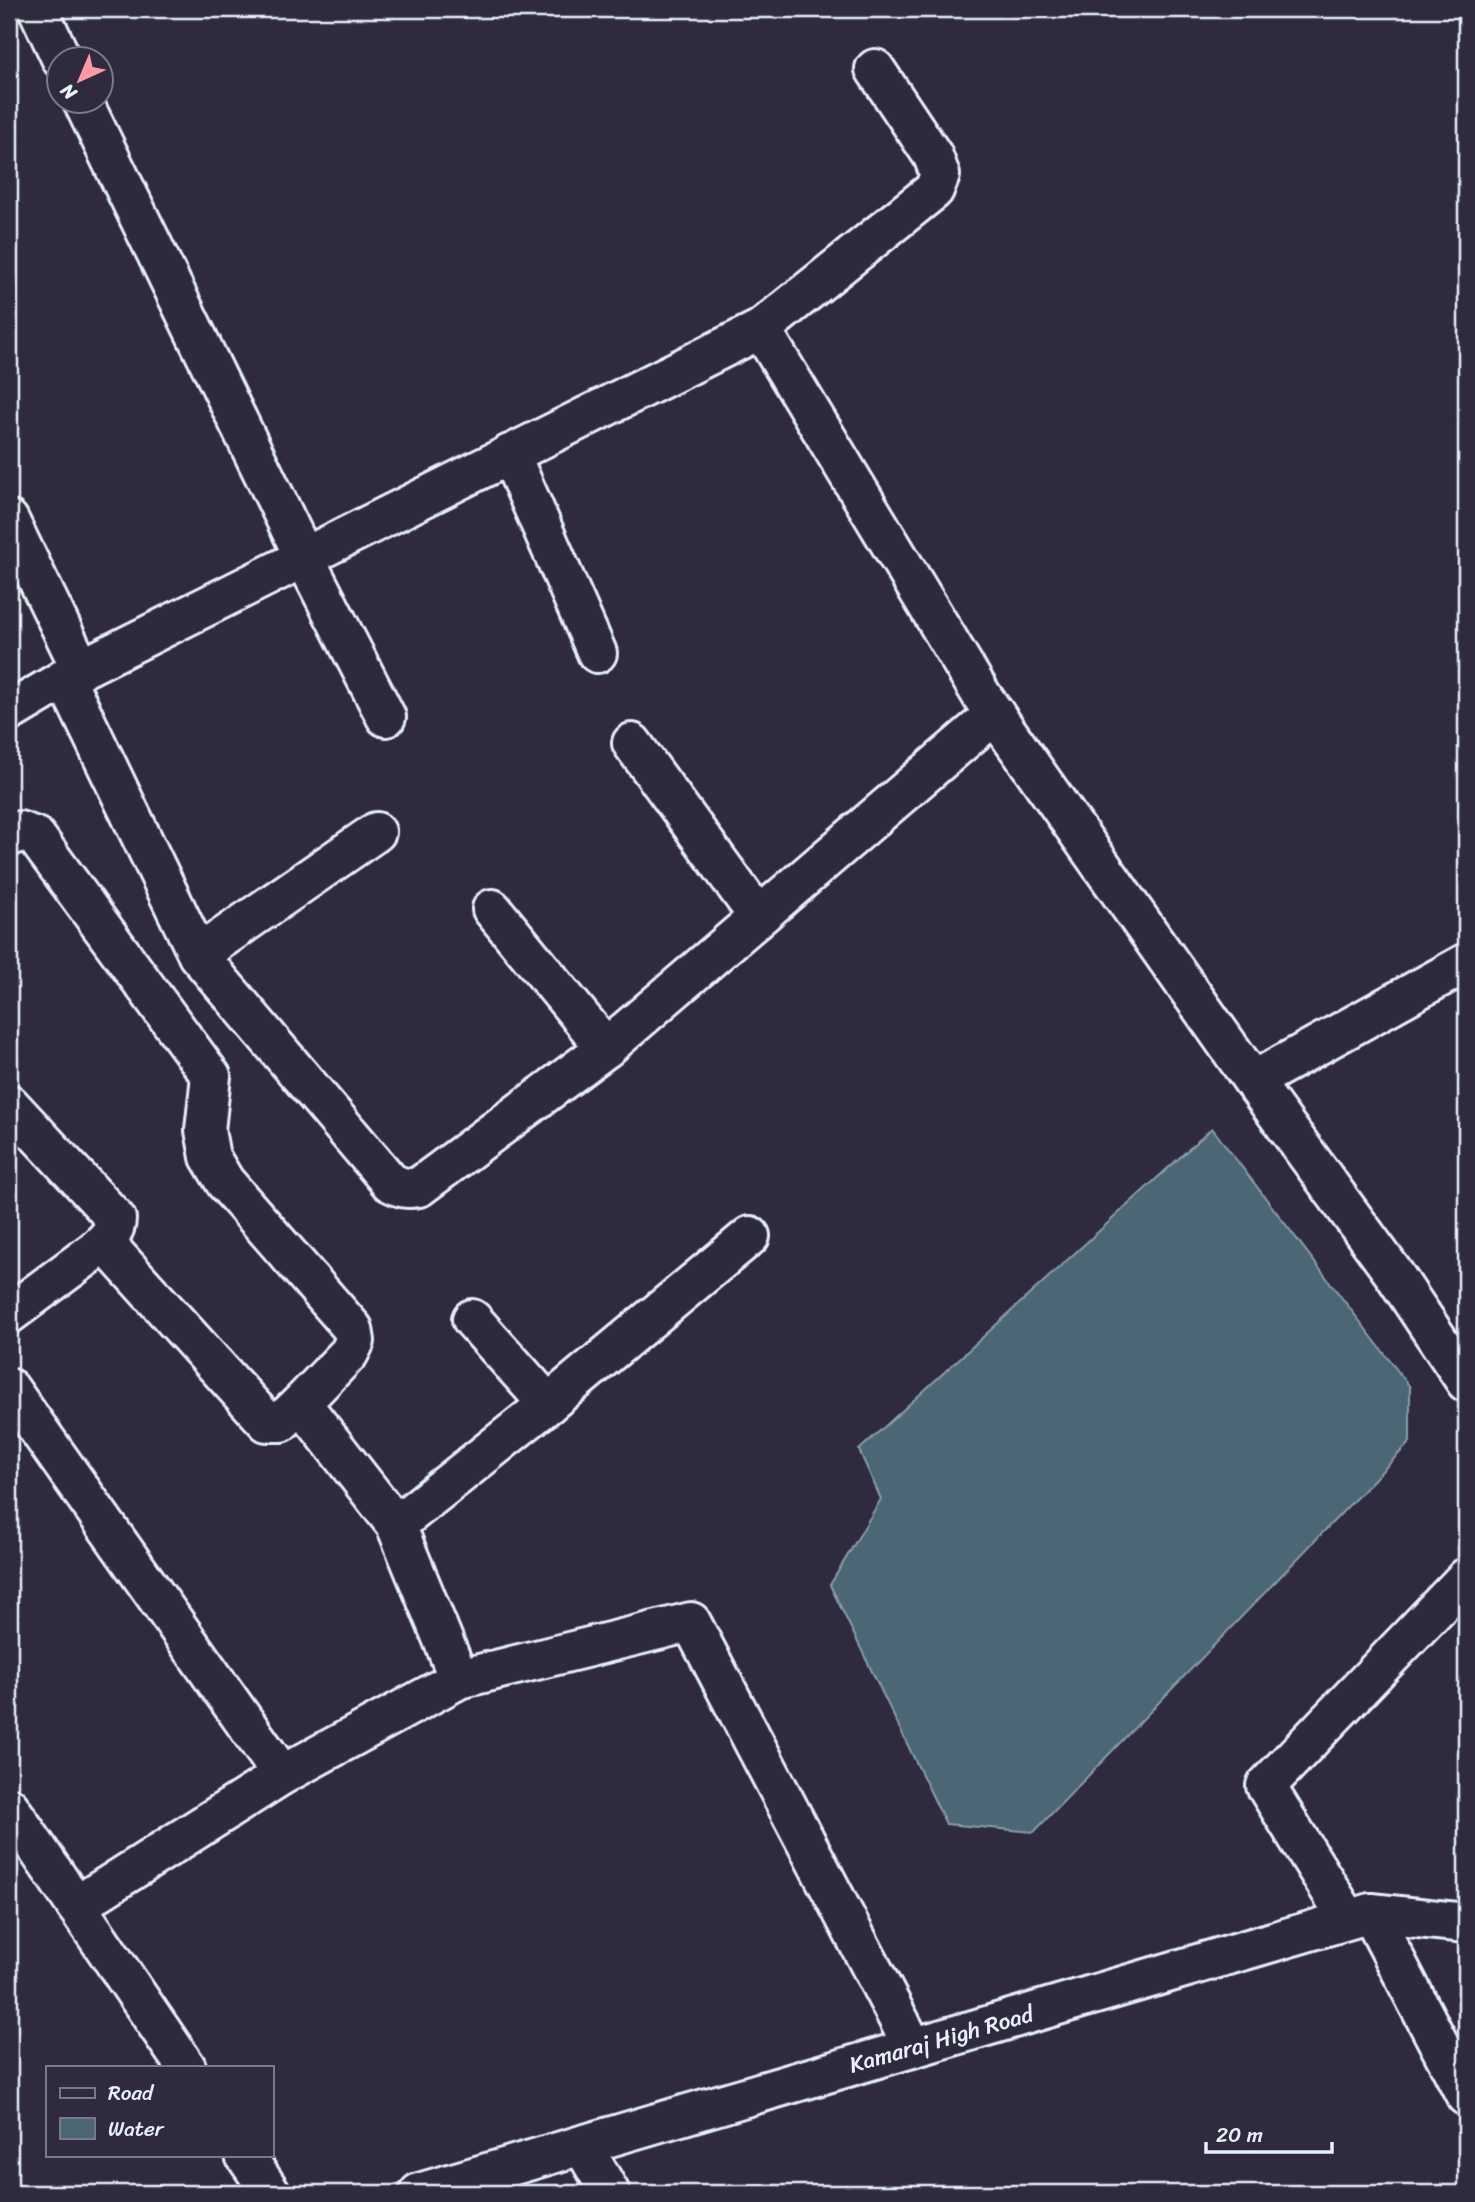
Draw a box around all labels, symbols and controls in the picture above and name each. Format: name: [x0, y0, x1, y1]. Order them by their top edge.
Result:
north arrow: [46, 46, 116, 116]
text: N: [52, 75, 85, 109]
street label: Kamaraj High Road: [844, 1993, 1040, 2085]
legend: [46, 2066, 273, 2156]
text: Road: [108, 2074, 155, 2112]
text: Water: [108, 2110, 165, 2148]
scale bar: [1206, 2111, 1332, 2155]
text: 20 m: [1216, 2116, 1263, 2154]

